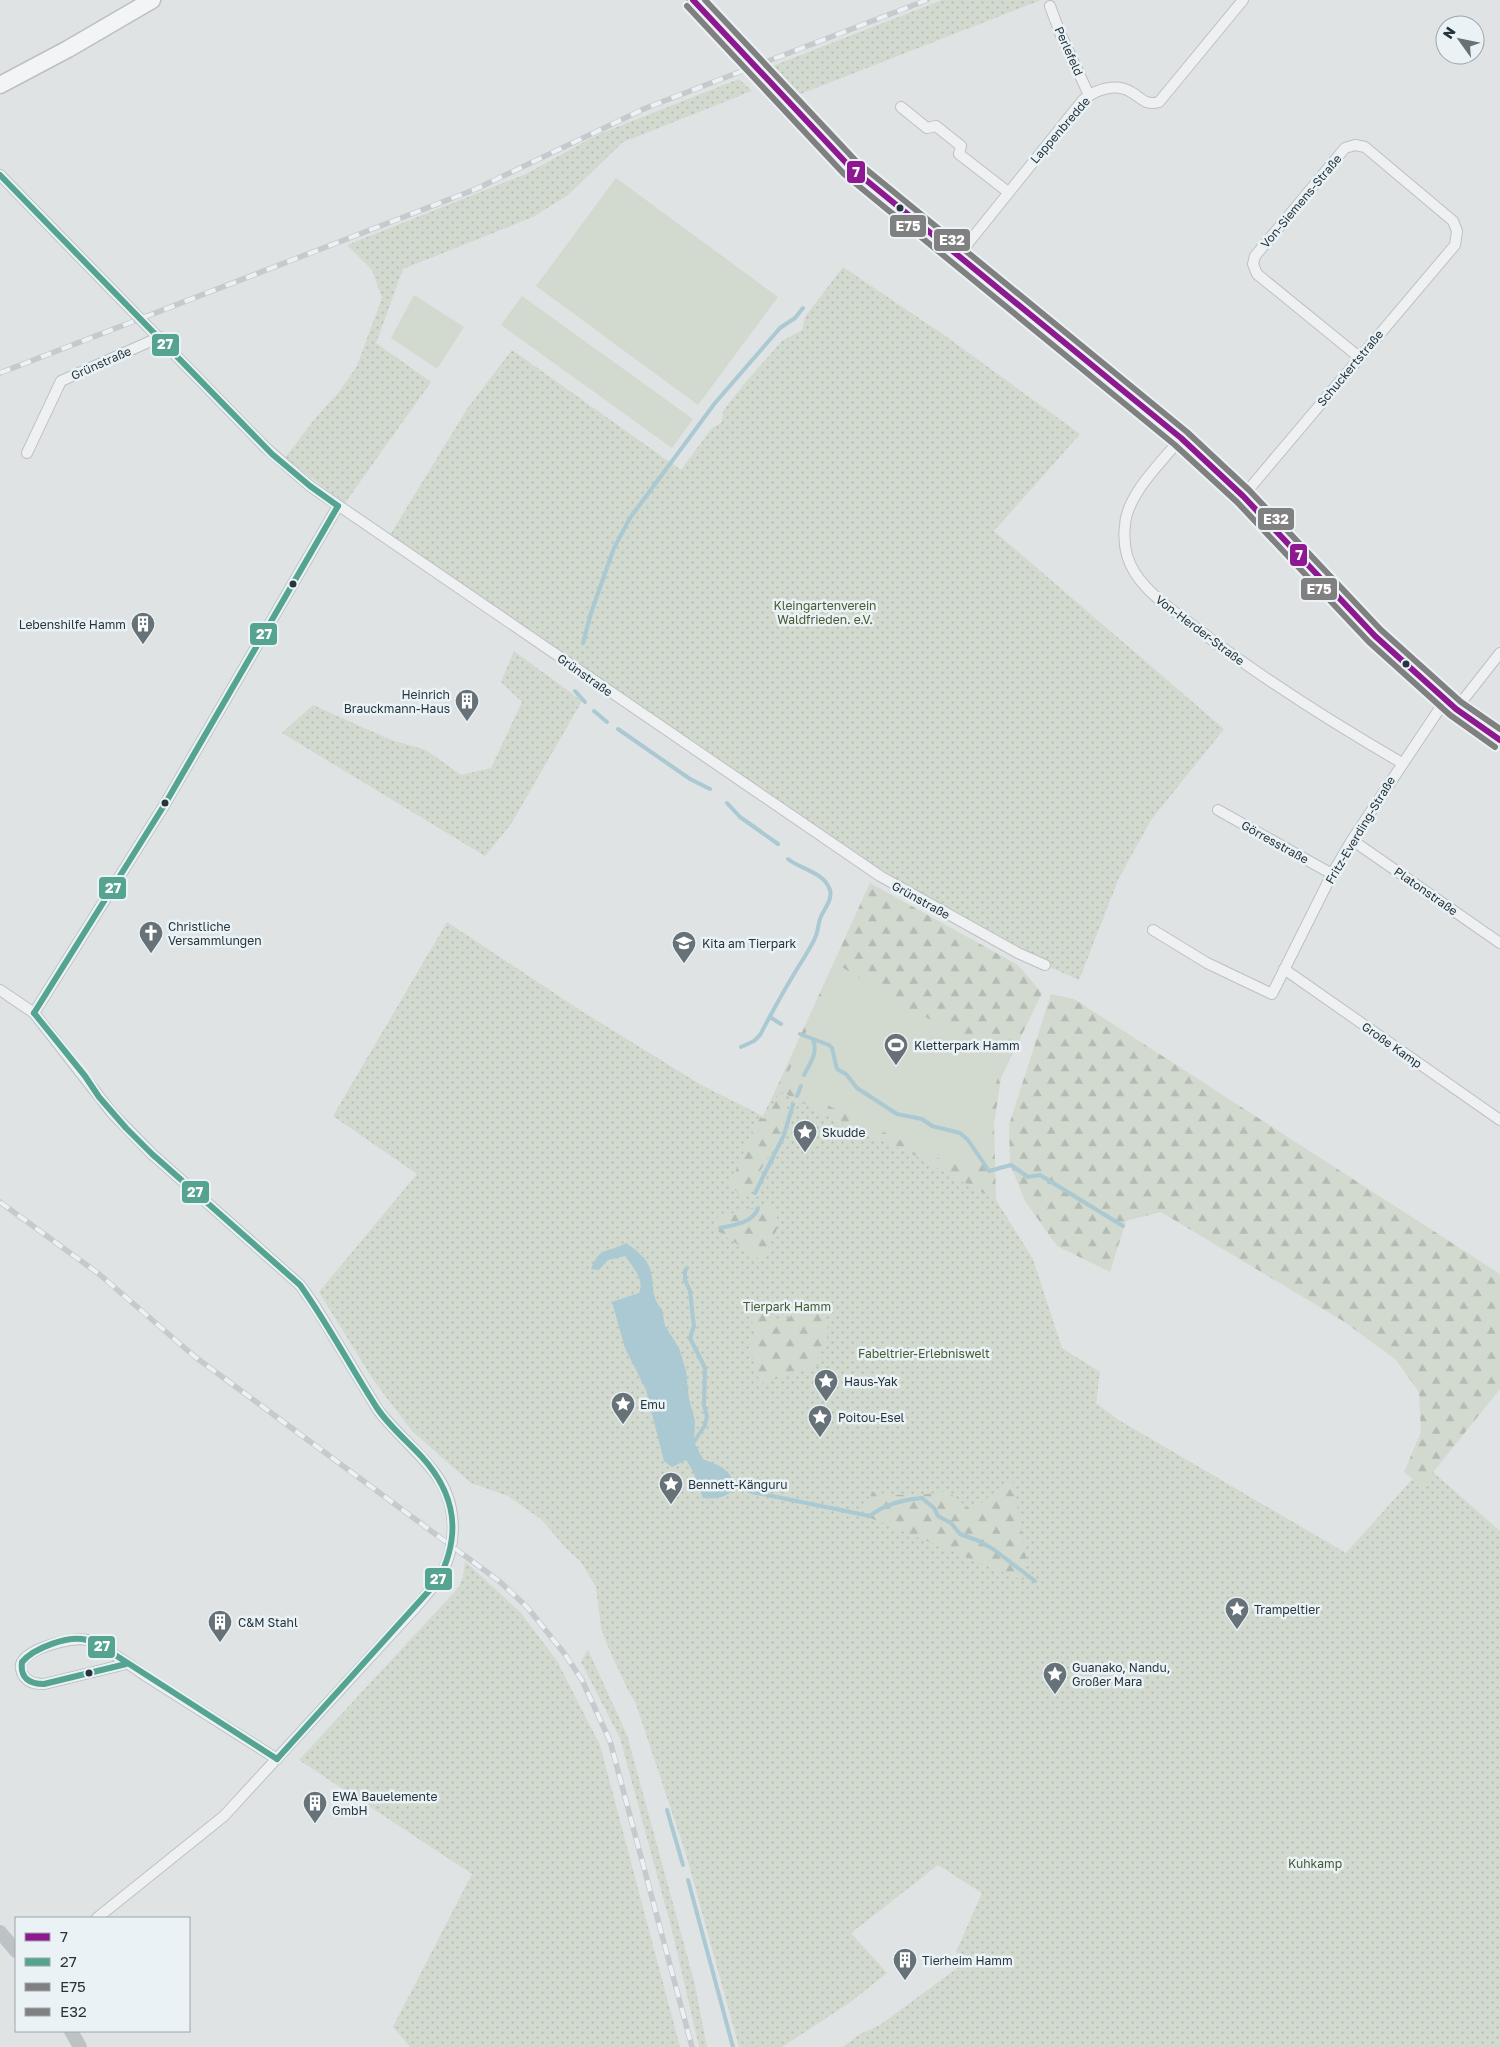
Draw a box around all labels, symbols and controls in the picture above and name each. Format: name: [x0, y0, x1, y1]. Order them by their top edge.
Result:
north arrow: [1435, 15, 1485, 65]
street label: Perlefeld: [1052, 24, 1086, 78]
text: N: [1439, 24, 1459, 42]
street label: Lappenbredde: [1027, 94, 1093, 166]
street label: Von-Siemens-Straße: [1257, 151, 1345, 251]
line badge: 7: [846, 160, 866, 184]
text: 7: [852, 163, 860, 180]
unlabelled marker: [895, 203, 905, 213]
line badge: E75: [889, 214, 927, 238]
text: E75: [896, 217, 921, 234]
line badge: E32: [933, 228, 971, 252]
text: E32: [939, 231, 965, 248]
street label: Schuckertstraße: [1314, 327, 1386, 409]
line badge: 27: [151, 333, 180, 357]
text: 27: [157, 335, 173, 352]
street label: Grünstraße: [69, 343, 133, 383]
line badge: E32: [1257, 507, 1295, 531]
text: E32: [1263, 510, 1289, 527]
line badge: 7: [1289, 543, 1308, 567]
text: 7: [1295, 546, 1303, 563]
line badge: E75: [1300, 577, 1338, 601]
unlabelled marker: [288, 579, 298, 589]
text: E75: [1307, 580, 1332, 597]
street label: Von-Herder-Straße: [1153, 592, 1247, 668]
park label: Kleingartenverein Waldfrieden. e.V.: [774, 598, 876, 627]
building icon: Lebenshilfe Hamm: [130, 611, 156, 645]
place label: Lebenshilfe Hamm: [19, 617, 126, 632]
line badge: 27: [249, 622, 278, 646]
text: 27: [256, 625, 272, 642]
street label: Grünstraße: [554, 650, 616, 700]
unlabelled marker: [1401, 659, 1411, 669]
place label: Heinrich Brauckmann-Haus: [344, 687, 450, 716]
building icon: Heinrich Brauckmann-Haus: [454, 688, 480, 722]
street label: Fritz-Everding-Straße: [1322, 773, 1398, 887]
unlabelled marker: [160, 798, 170, 808]
street label: Görresstraße: [1239, 817, 1311, 867]
street label: Platonstraße: [1391, 864, 1461, 918]
line badge: 27: [98, 876, 127, 900]
street label: Grünstraße: [889, 878, 953, 922]
text: 27: [105, 879, 121, 896]
place label: Christliche Versammlungen: [168, 919, 262, 948]
church icon: Christliche Versammlungen: [138, 920, 164, 954]
school or university icon: Kita am Tierpark: [671, 930, 697, 964]
place label: Kita am Tierpark: [702, 936, 797, 951]
street label: Große Kamp: [1359, 1019, 1425, 1071]
sports icon: Kletterpark Hamm: [883, 1032, 909, 1066]
place label: Kletterpark Hamm: [914, 1038, 1020, 1053]
place icon: Skudde: [792, 1119, 818, 1153]
place label: Skudde: [822, 1125, 865, 1140]
line badge: 27: [181, 1180, 210, 1204]
text: 27: [187, 1183, 203, 1200]
park label: Tierpark Hamm: [743, 1299, 831, 1314]
park label: Fabeltrier-Erlebniswelt: [858, 1346, 990, 1361]
place icon: Haus-Yak: [813, 1368, 839, 1402]
place label: Haus-Yak: [844, 1374, 898, 1389]
place icon: Emu: [610, 1391, 636, 1425]
place label: Emu: [640, 1397, 665, 1412]
place icon: Poitou-Esel: [807, 1404, 833, 1438]
place label: Poitou-Esel: [838, 1410, 905, 1425]
place icon: Bennett-Känguru: [658, 1471, 684, 1505]
place label: Bennett-Känguru: [688, 1477, 787, 1492]
line badge: 27: [424, 1567, 453, 1591]
text: 27: [430, 1570, 446, 1587]
place icon: Trampeltier: [1224, 1596, 1250, 1630]
place label: Trampeltier: [1254, 1602, 1320, 1617]
building icon: C&M Stahl: [207, 1609, 233, 1643]
place label: C&M Stahl: [238, 1615, 298, 1630]
line badge: 27: [87, 1635, 116, 1659]
text: 27: [94, 1637, 110, 1654]
place label: Guanako, Nandu, Großer Mara: [1072, 1660, 1170, 1689]
place icon: Guanako, Nandu, Großer Mara: [1042, 1661, 1068, 1695]
unlabelled marker: [84, 1668, 94, 1678]
place label: EWA Bauelemente GmbH: [332, 1789, 438, 1818]
building icon: EWA Bauelemente GmbH: [302, 1790, 328, 1824]
park label: Kuhkamp: [1288, 1856, 1342, 1871]
legend: [15, 1917, 190, 2032]
text: 7: [60, 1927, 68, 1945]
building icon: Tierheim Hamm: [892, 1947, 918, 1981]
text: 27: [60, 1952, 77, 1970]
place label: Tierheim Hamm: [922, 1953, 1013, 1968]
text: E75: [60, 1977, 86, 1995]
text: E32: [60, 2002, 87, 2020]

